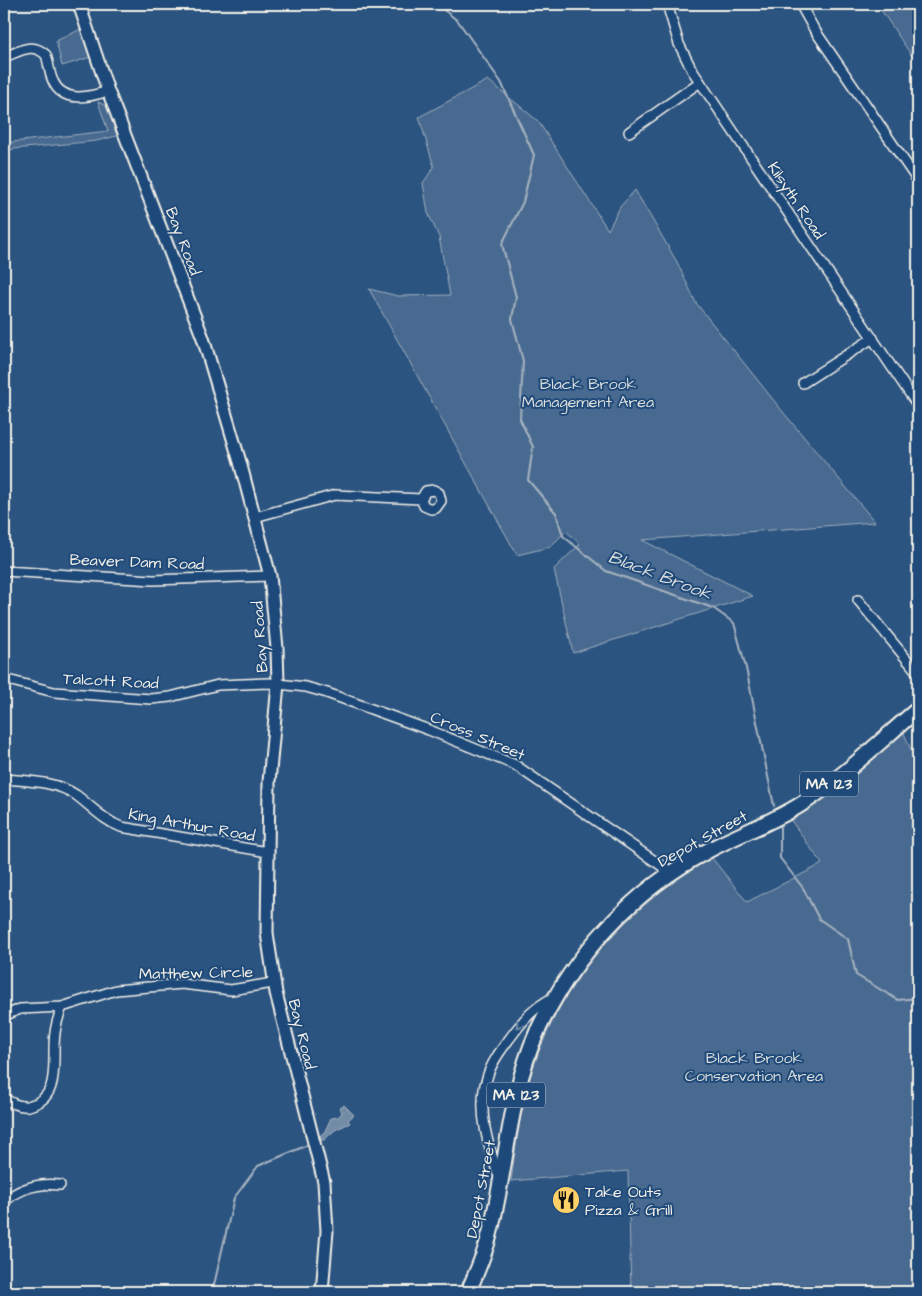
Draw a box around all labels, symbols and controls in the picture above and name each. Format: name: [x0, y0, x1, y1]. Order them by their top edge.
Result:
street label: Kilsyth Road: [761, 158, 830, 244]
street label: Bay Road: [159, 204, 206, 279]
park label: Black Brook Management Area: [522, 373, 654, 414]
water label: Black Brook: [605, 544, 716, 607]
street label: Beaver Dam Road: [69, 549, 205, 575]
street label: Bay Road: [247, 600, 274, 673]
street label: Talcott Road: [63, 668, 159, 694]
street label: Cross Street: [427, 706, 529, 766]
road number: MA 123: [800, 772, 858, 796]
street label: King Arthur Road: [127, 803, 257, 848]
street label: Depot Street: [654, 805, 752, 873]
street label: Matthew Circle: [139, 961, 254, 985]
street label: Bay Road: [282, 997, 321, 1072]
one-way arrow: [516, 1019, 525, 1029]
park label: Black Brook Conservation Area: [685, 1047, 823, 1087]
road number: MA 123: [487, 1082, 545, 1108]
street label: Depot Street: [461, 1138, 501, 1240]
place label: Take Outs Pizza & Grill: [585, 1181, 673, 1221]
restaurant icon: Take Outs Pizza & Grill: [551, 1185, 581, 1215]

